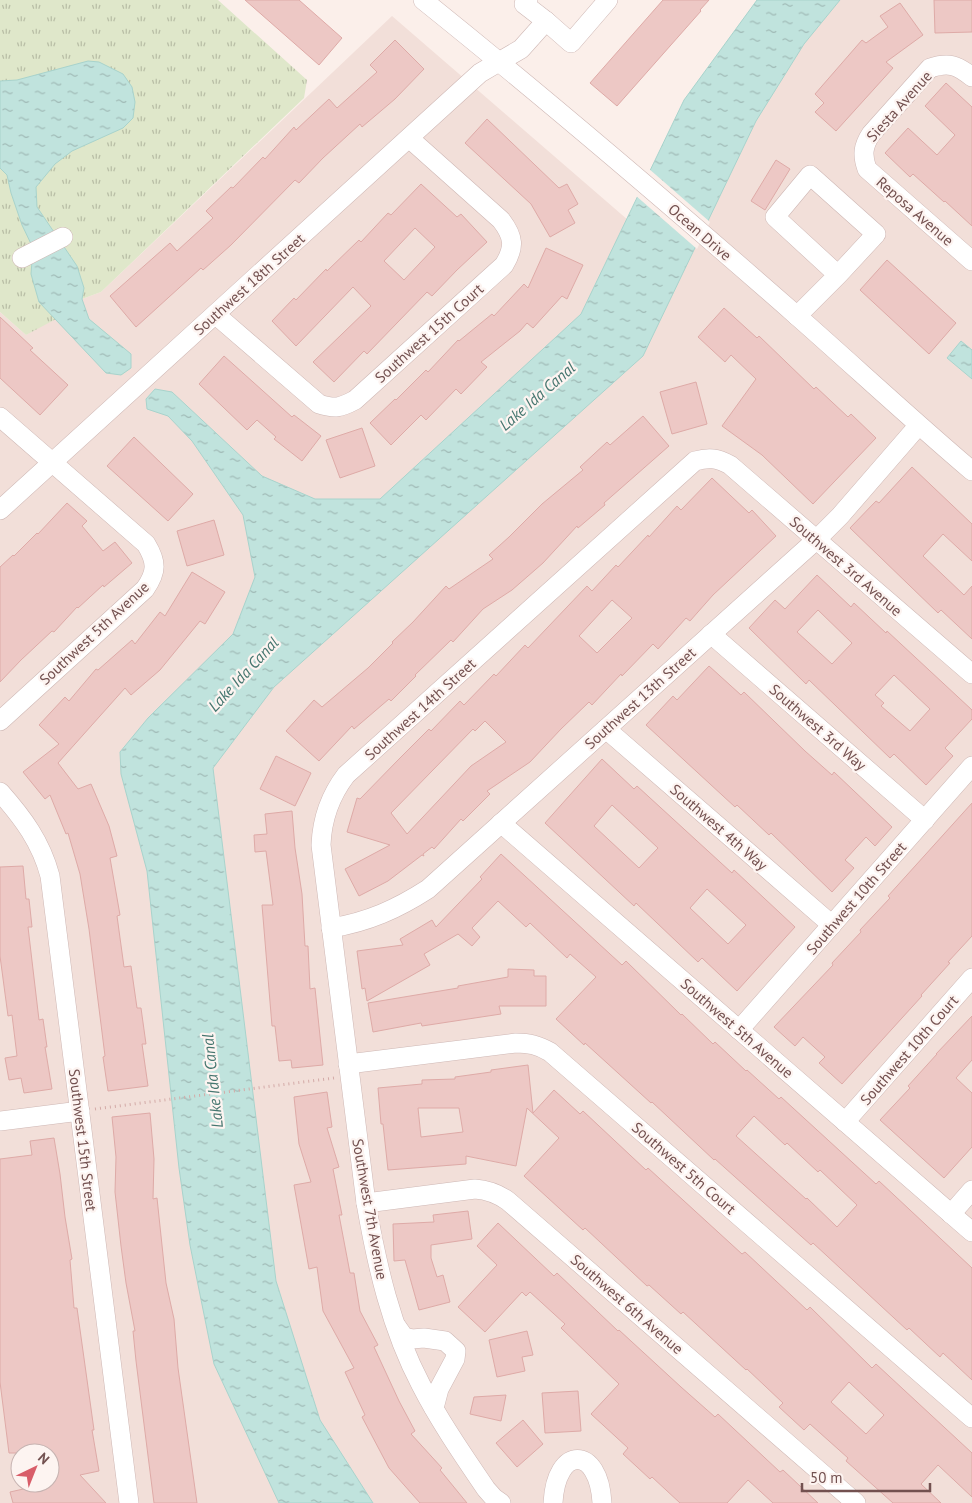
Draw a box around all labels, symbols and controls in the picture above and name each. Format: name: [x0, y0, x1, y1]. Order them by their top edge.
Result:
street label: Siesta Avenue: [862, 67, 936, 145]
street label: Reposa Avenue: [873, 172, 957, 250]
street label: Ocean Drive: [664, 199, 736, 265]
street label: Southwest 18th Street: [189, 229, 309, 339]
street label: Southwest 15th Court: [371, 279, 487, 387]
water label: Lake Ida Canal: [495, 357, 580, 435]
street label: Southwest 3rd Avenue: [786, 512, 906, 620]
street label: Southwest 5th Avenue: [35, 577, 153, 689]
water label: Lake Ida Canal: [203, 632, 283, 715]
street label: Southwest 13th Street: [580, 643, 700, 753]
street label: Southwest 14th Street: [360, 654, 480, 764]
street label: Southwest 3rd Way: [766, 680, 870, 774]
street label: Southwest 4th Way: [666, 780, 772, 874]
street label: Southwest 10th Street: [802, 838, 910, 958]
street label: Southwest 5th Avenue: [677, 974, 797, 1082]
street label: Southwest 10th Court: [856, 991, 962, 1109]
water label: Lake Ida Canal: [197, 1032, 227, 1129]
street label: Southwest 15th Street: [65, 1068, 101, 1212]
street label: Southwest 5th Court: [628, 1118, 740, 1218]
street label: Southwest 7th Avenue: [348, 1137, 392, 1281]
street label: Southwest 6th Avenue: [567, 1250, 687, 1358]
north arrow: [10, 1443, 60, 1493]
text: N: [34, 1449, 53, 1468]
scale bar: [802, 1460, 930, 1492]
text: 50 m: [810, 1468, 843, 1487]

